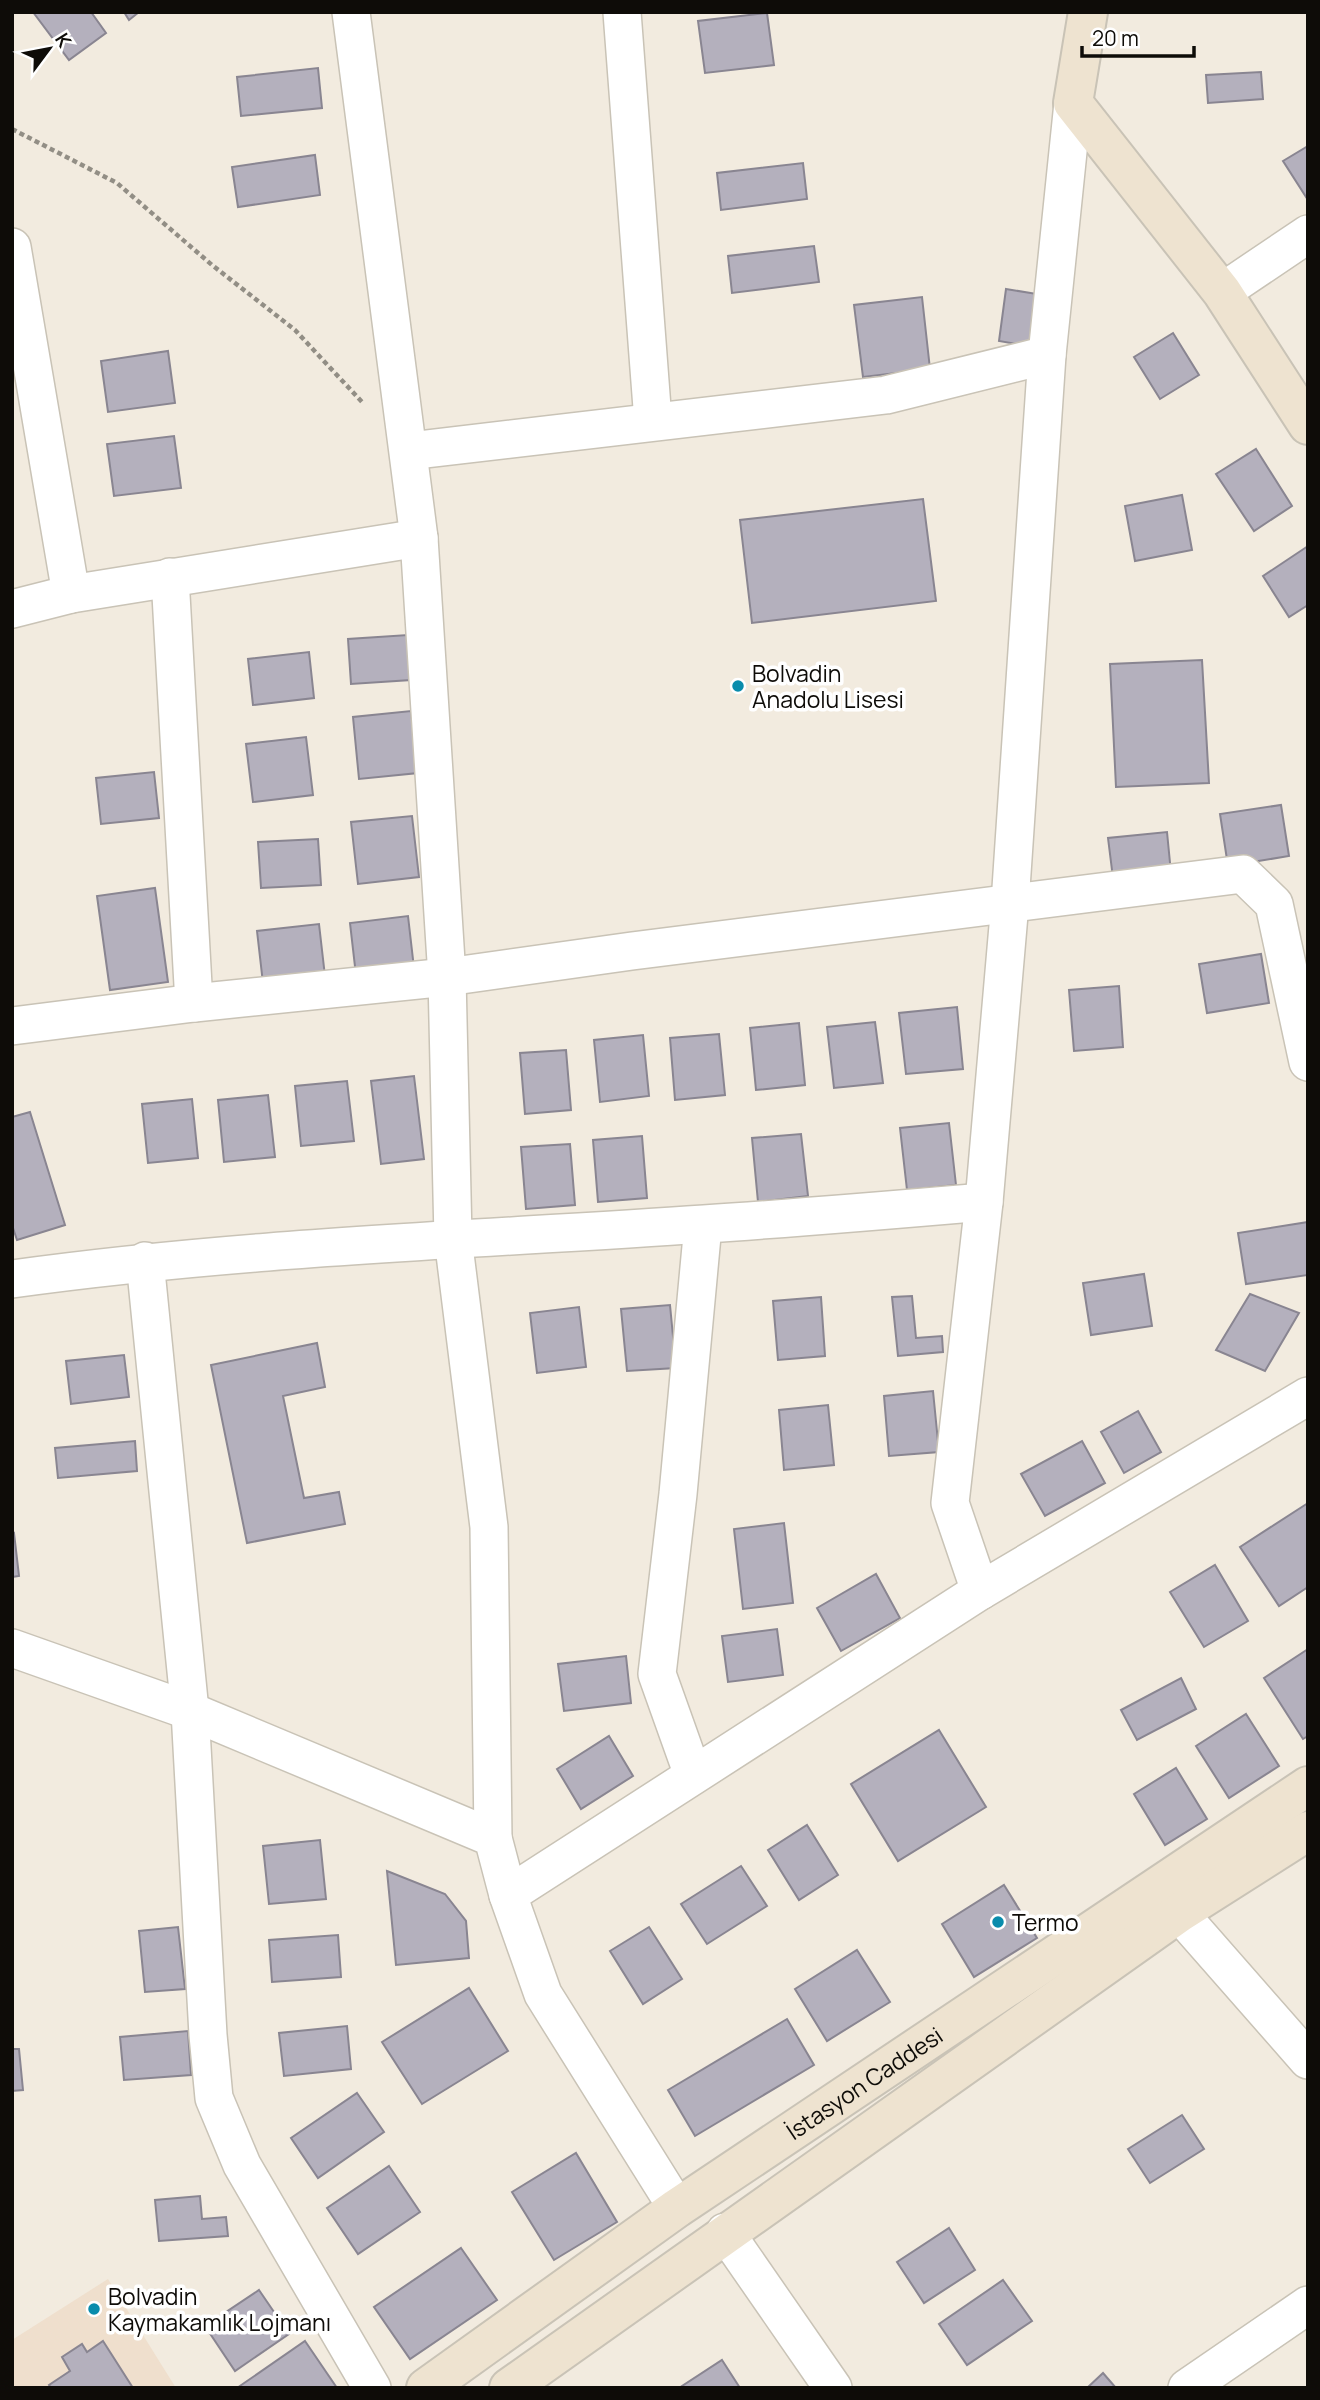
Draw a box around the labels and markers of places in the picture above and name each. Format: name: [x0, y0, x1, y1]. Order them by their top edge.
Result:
place label: Bolvadin Anadolu Lisesi: [752, 657, 904, 715]
marker: Bolvadin Anadolu Lisesi: [730, 678, 746, 694]
place label: Termo: [1012, 1906, 1079, 1938]
marker: Termo: [990, 1914, 1006, 1930]
place label: Bolvadin Kaymakamlık Lojmanı: [108, 2280, 331, 2338]
marker: Bolvadin Kaymakamlık Lojmanı: [86, 2301, 102, 2317]

